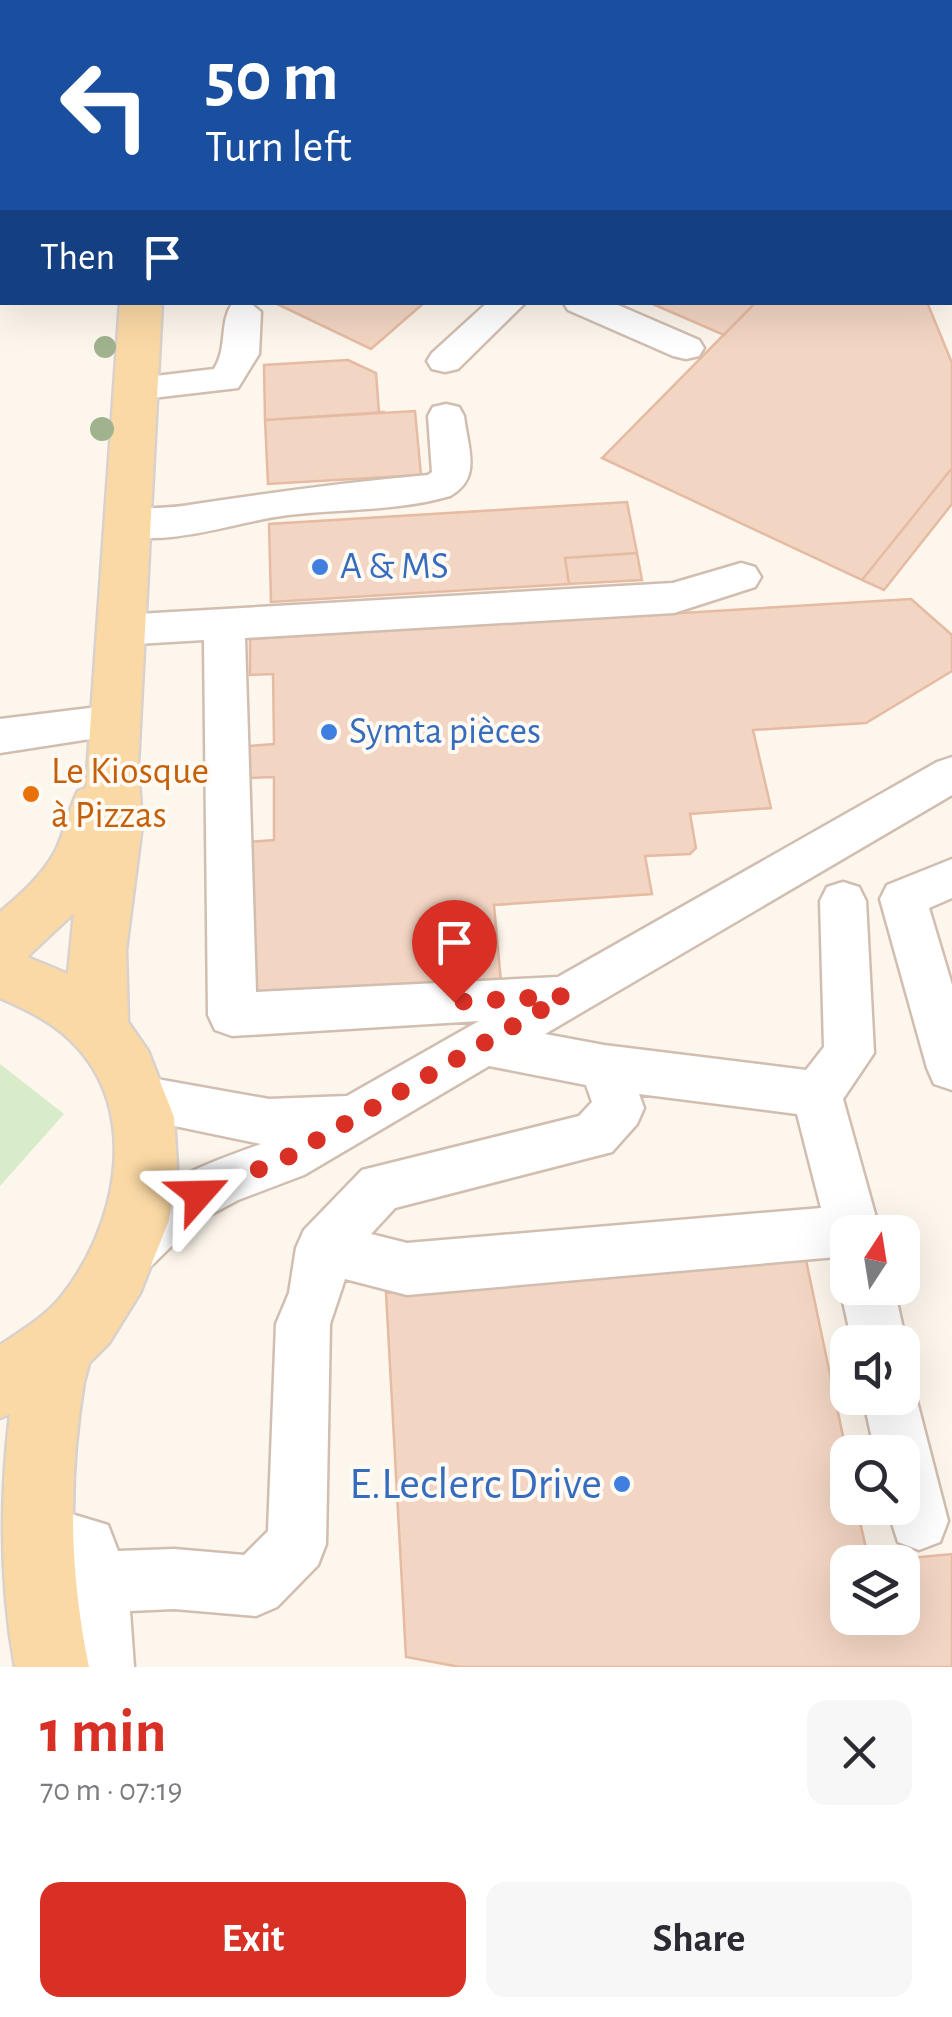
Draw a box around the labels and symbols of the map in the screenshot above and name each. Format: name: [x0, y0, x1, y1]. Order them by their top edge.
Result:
place label: A & MS: [340, 548, 449, 586]
marker: A & MS: [309, 556, 331, 578]
place label: Symta pièces: [349, 713, 541, 751]
marker: Symta pièces: [318, 721, 340, 743]
place label: Le Kiosque à Pizzas: [51, 753, 209, 835]
marker: Le Kiosque à Pizzas: [20, 783, 42, 805]
pin: [412, 900, 497, 1003]
position arrow: [147, 1142, 251, 1246]
north arrow: [830, 1215, 920, 1305]
place label: E.Leclerc Drive: [349, 1462, 602, 1507]
marker: E.Leclerc Drive: [611, 1473, 633, 1495]

